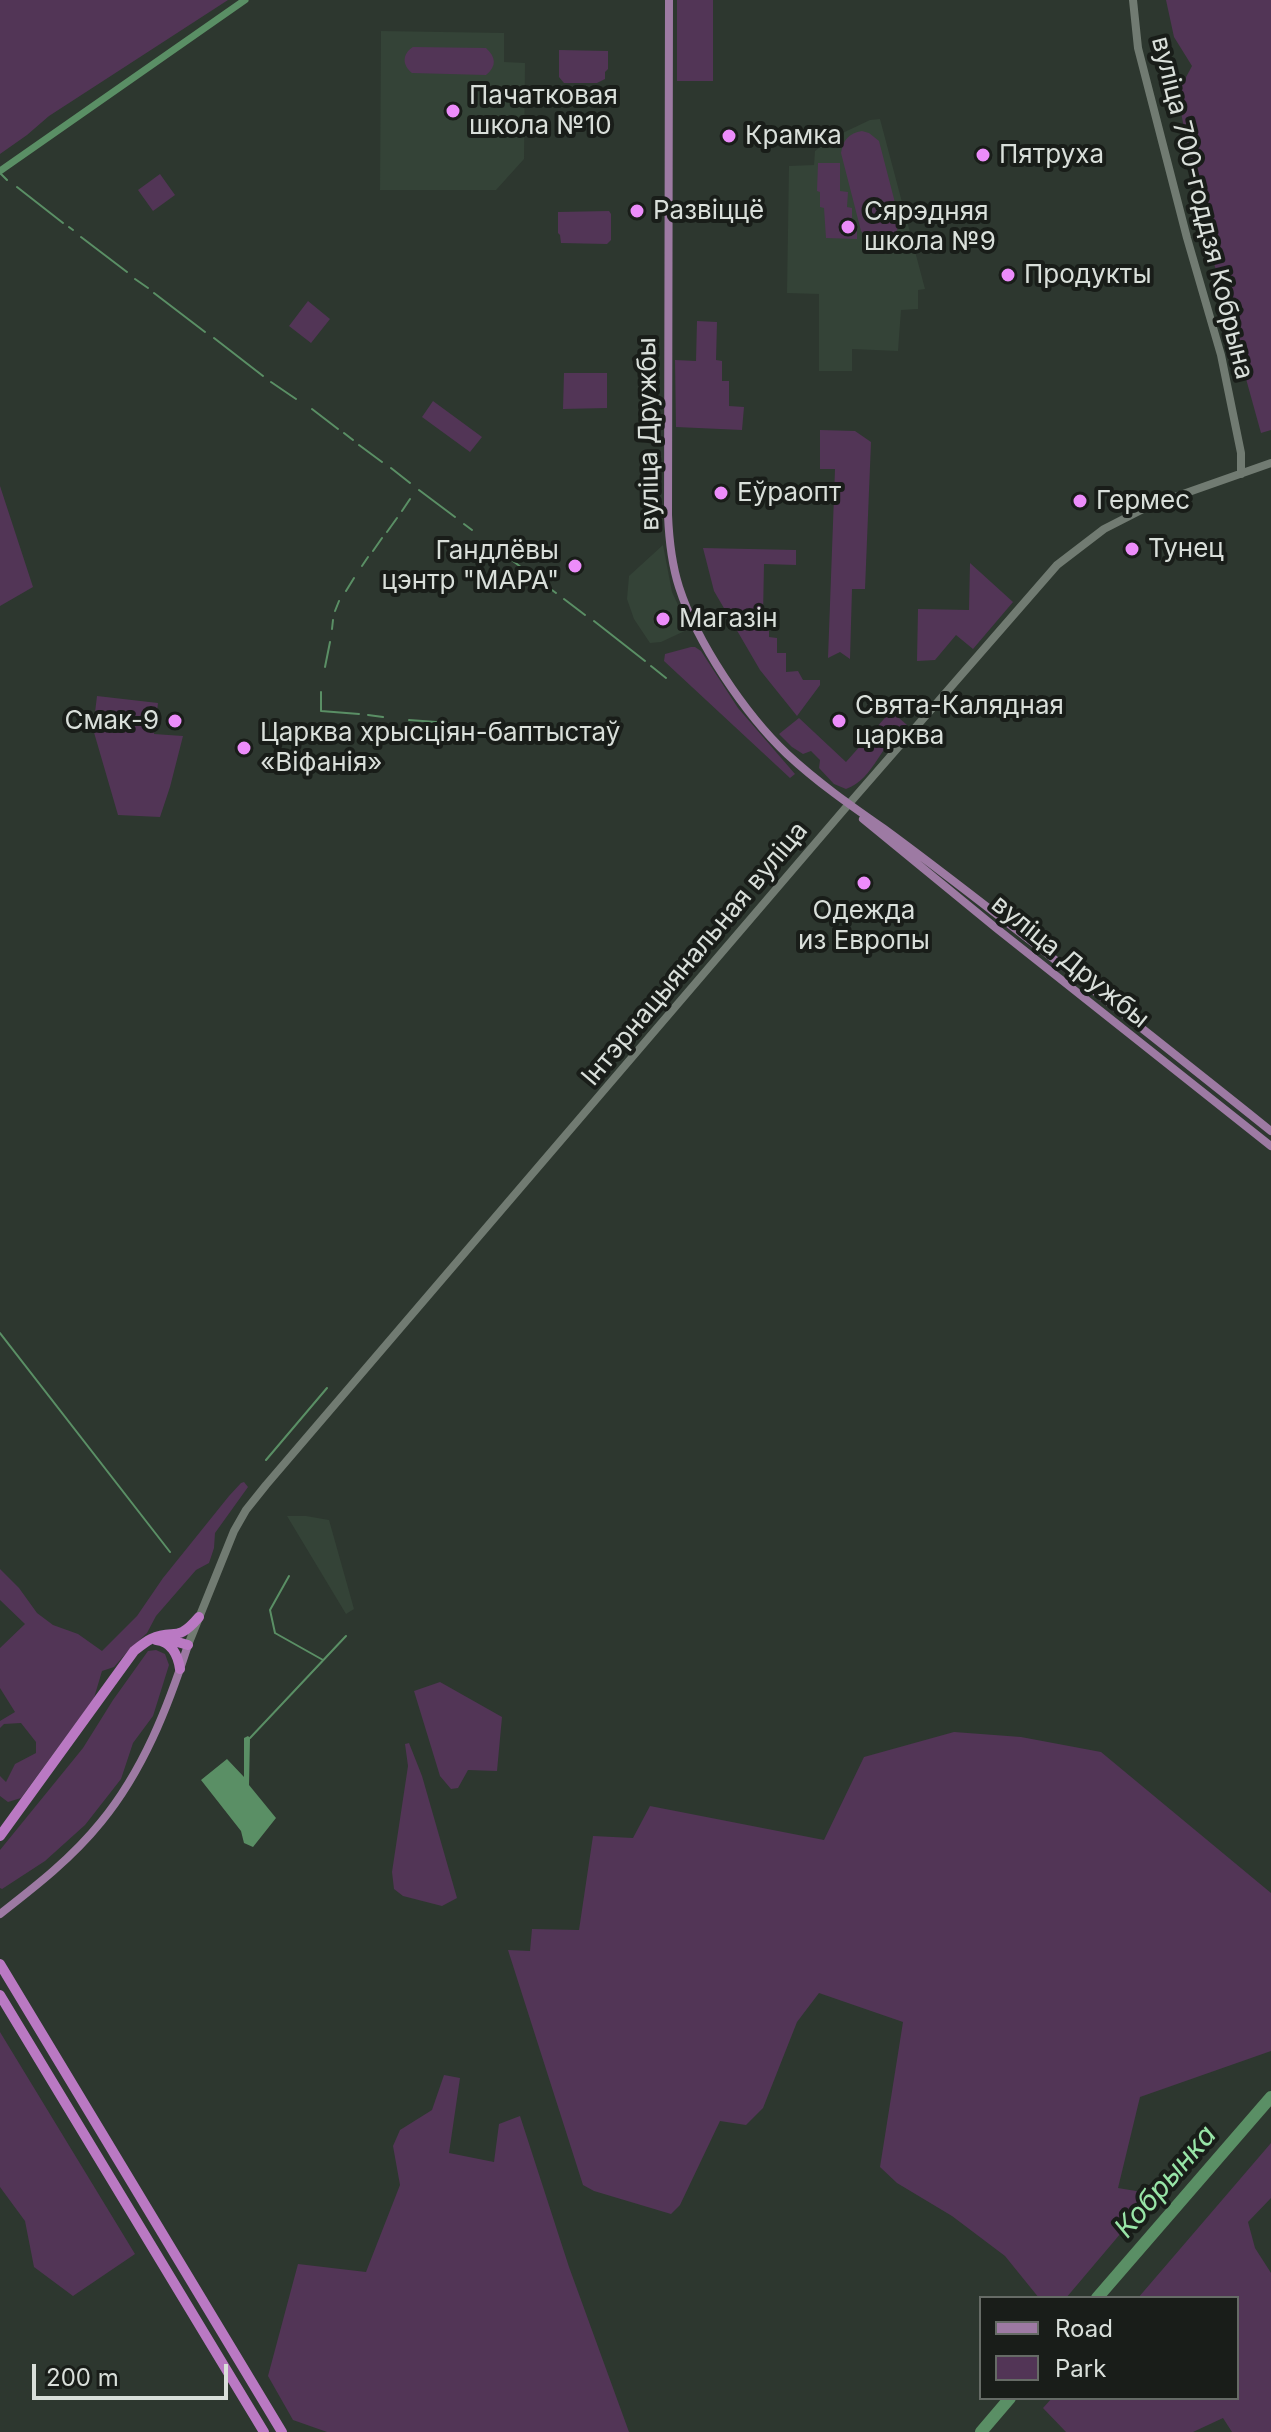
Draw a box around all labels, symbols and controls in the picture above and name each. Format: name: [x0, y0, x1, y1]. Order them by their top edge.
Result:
street label: вуліца 700-годдзя Кобрына: [1144, 33, 1260, 383]
place label: Пачатковая школа №10: [469, 80, 618, 142]
marker: Пачатковая школа №10: [444, 102, 462, 120]
place label: Крамка: [745, 120, 842, 152]
marker: Крамка: [720, 127, 738, 145]
place label: Пятруха: [999, 139, 1104, 171]
marker: Пятруха: [974, 146, 992, 164]
place label: Развіццё: [653, 195, 764, 227]
place label: Сярэдняя школа №9: [864, 196, 996, 258]
marker: Развіццё: [628, 202, 646, 220]
marker: Сярэдняя школа №9: [839, 218, 857, 236]
place label: Продукты: [1024, 259, 1152, 291]
marker: Продукты: [999, 266, 1017, 284]
street label: вуліца Дружбы: [632, 337, 666, 531]
place label: Еўраопт: [737, 477, 841, 509]
marker: Еўраопт: [712, 484, 730, 502]
place label: Гермес: [1096, 485, 1190, 517]
marker: Гермес: [1071, 492, 1089, 510]
place label: Тунец: [1148, 533, 1224, 565]
place label: Гандлёвы цэнтр "МАРА": [381, 535, 559, 596]
marker: Тунец: [1123, 540, 1141, 558]
marker: Гандлёвы цэнтр "МАРА": [566, 557, 584, 575]
place label: Магазін: [679, 603, 778, 635]
marker: Магазін: [654, 610, 672, 628]
place label: Свята-Калядная царква: [855, 690, 1064, 752]
place label: Смак-9: [64, 705, 159, 737]
marker: Смак-9: [166, 712, 184, 730]
marker: Свята-Калядная царква: [830, 712, 848, 730]
place label: Царква хрысціян-баптыстаў «Віфанія»: [260, 717, 620, 778]
marker: Царква хрысціян-баптыстаў «Віфанія»: [235, 739, 253, 757]
street label: Інтэрнацыянальная вуліца: [575, 816, 815, 1092]
marker: Одежда из Европы: [855, 874, 873, 892]
street label: вуліца Дружбы: [985, 889, 1155, 1035]
place label: Одежда из Европы: [798, 895, 930, 956]
water label: Кобрынка: [1108, 2119, 1224, 2245]
legend: [979, 2296, 1239, 2400]
text: Road: [1055, 2314, 1113, 2343]
scale bar: [36, 2348, 232, 2398]
text: Park: [1055, 2354, 1106, 2383]
text: 200 m: [46, 2363, 119, 2392]

